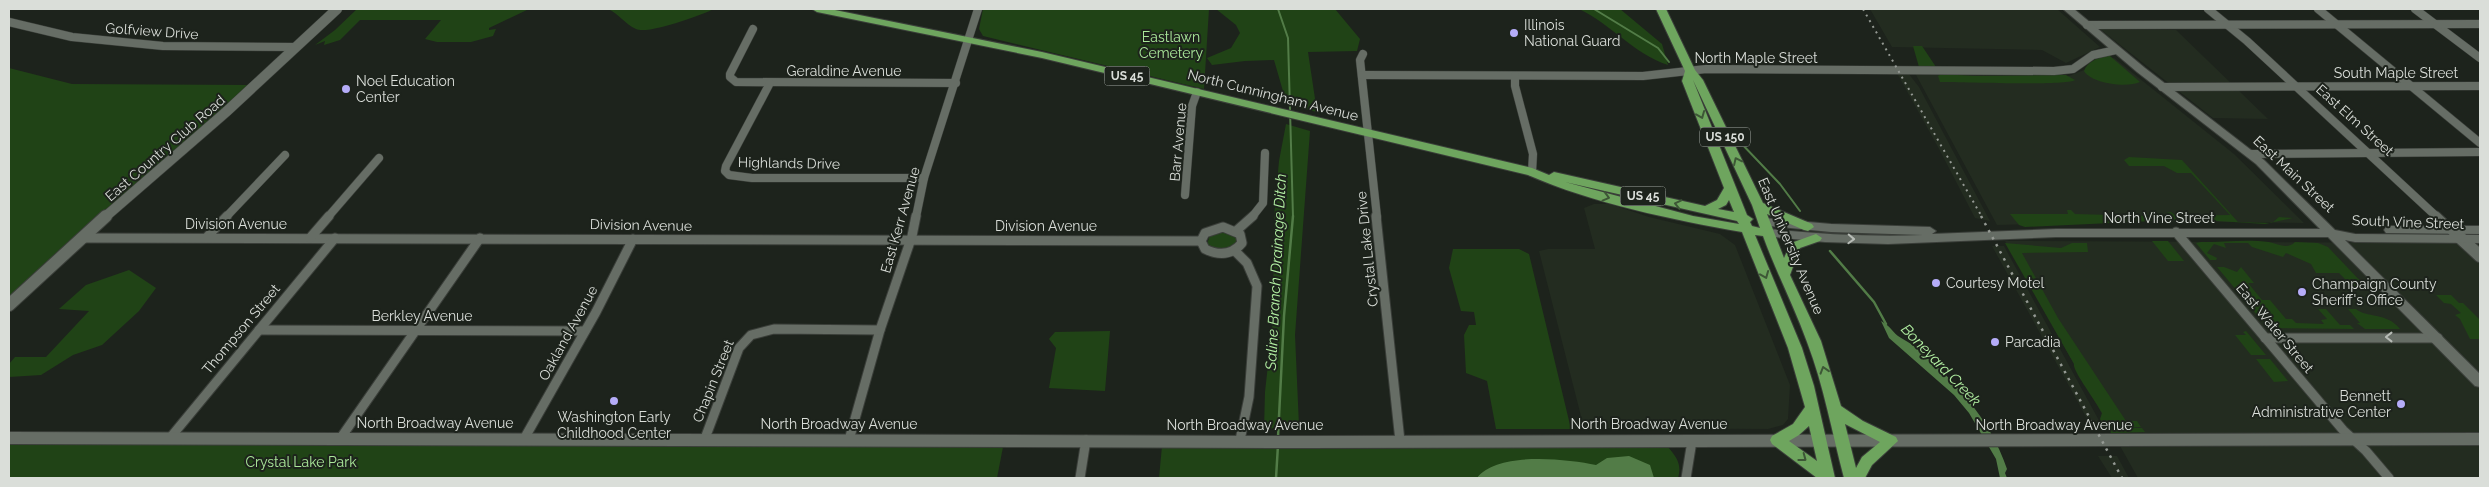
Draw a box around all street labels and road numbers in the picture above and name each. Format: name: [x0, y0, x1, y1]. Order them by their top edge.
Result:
street label: Golfview Drive: [105, 20, 199, 42]
street label: North Maple Street: [1694, 50, 1818, 66]
street label: Geraldine Avenue: [787, 63, 901, 79]
street label: South Maple Street: [2334, 65, 2459, 81]
road number: US 45: [1104, 66, 1150, 85]
street label: North Cunningham Avenue: [1186, 66, 1360, 124]
street label: East Elm Street: [2313, 81, 2397, 159]
street label: East Country Club Road: [102, 92, 228, 204]
street label: Barr Avenue: [1167, 102, 1189, 182]
road number: US 150: [1700, 128, 1750, 146]
street label: East Main Street: [2250, 132, 2338, 216]
street label: Highlands Drive: [738, 154, 840, 172]
street label: East Kerr Avenue: [877, 165, 923, 275]
street label: East University Avenue: [1755, 175, 1827, 317]
road number: US 45: [1620, 187, 1666, 206]
street label: Crystal Lake Drive: [1353, 190, 1381, 308]
street label: North Vine Street: [2103, 210, 2215, 226]
street label: South Vine Street: [2352, 212, 2465, 232]
street label: Division Avenue: [185, 216, 287, 232]
street label: Division Avenue: [590, 216, 692, 234]
street label: Division Avenue: [995, 218, 1097, 234]
street label: East Water Street: [2233, 280, 2317, 376]
street label: Thompson Street: [199, 281, 283, 377]
street label: Oakland Avenue: [535, 283, 601, 383]
street label: Berkley Avenue: [371, 308, 473, 324]
street label: Chapin Street: [689, 337, 737, 425]
street label: North Broadway Avenue: [356, 415, 514, 431]
street label: North Broadway Avenue: [760, 416, 918, 432]
street label: North Broadway Avenue: [1570, 416, 1728, 432]
street label: North Broadway Avenue: [1166, 417, 1324, 433]
street label: North Broadway Avenue: [1975, 417, 2133, 433]

